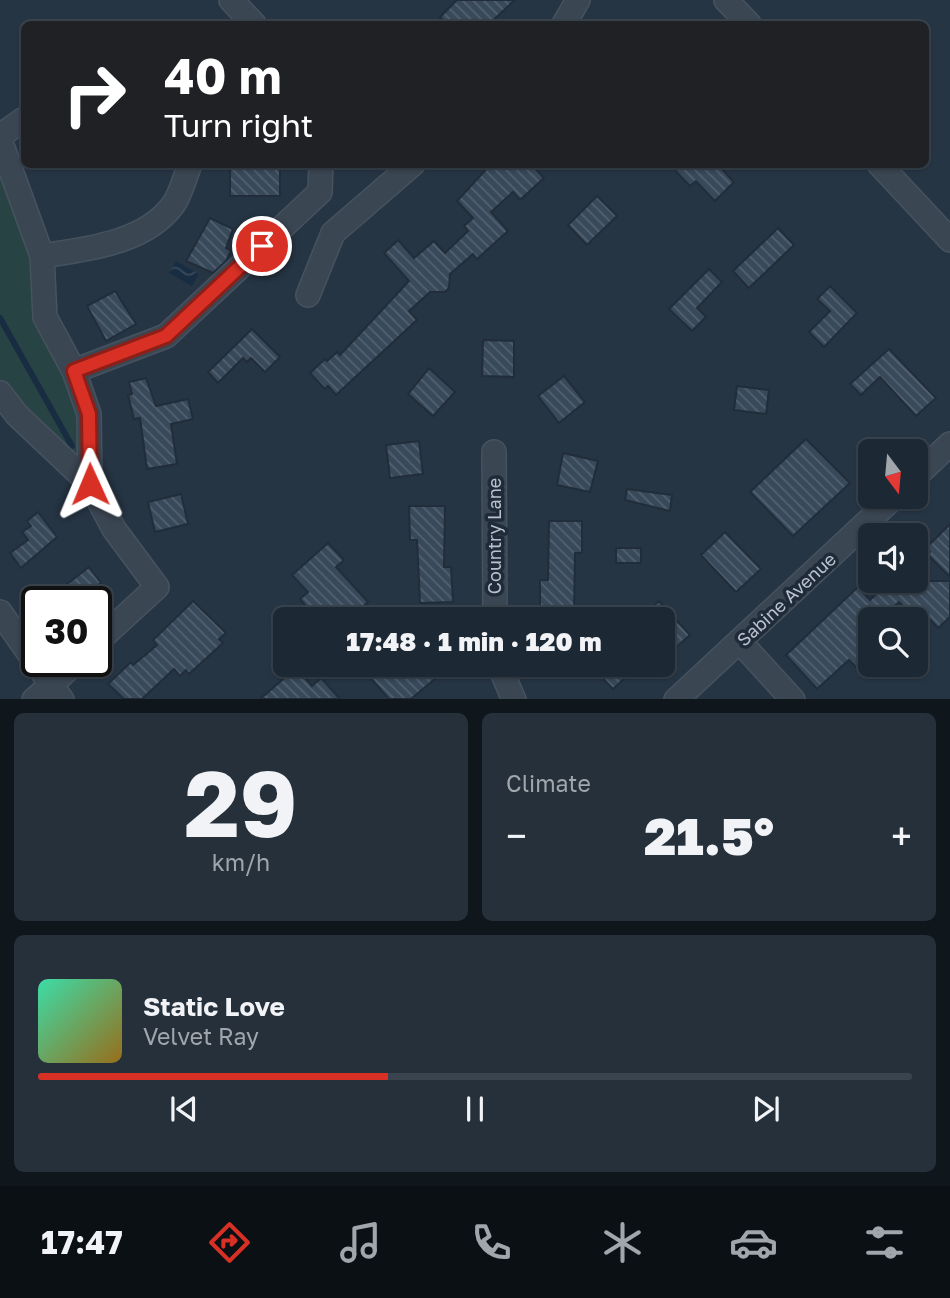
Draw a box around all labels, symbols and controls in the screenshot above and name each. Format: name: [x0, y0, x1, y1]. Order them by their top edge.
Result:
text: 40 m: [164, 46, 282, 105]
icon: right: [49, 49, 140, 140]
text: Turn right: [164, 106, 313, 144]
pin: [232, 216, 292, 276]
icon: arrive: [243, 227, 281, 265]
north arrow: [858, 439, 928, 509]
map controls: [858, 439, 928, 677]
position arrow: [53, 447, 127, 521]
street label: Country Lane: [483, 478, 505, 594]
button: sound: [858, 523, 928, 593]
street label: Sabine Avenue: [732, 548, 840, 650]
speed limit sign: 30: [21, 586, 112, 677]
button: search: [858, 607, 928, 677]
text: 17:48 · 1 min · 120 m: [346, 626, 602, 657]
text: 29: [184, 748, 298, 857]
text: Climate: [506, 769, 591, 797]
text: 21.5°: [644, 804, 774, 866]
text: −: [506, 813, 527, 858]
text: +: [891, 813, 912, 858]
text: km/h: [212, 848, 270, 876]
text: Static Love: [143, 991, 285, 1022]
text: Velvet Ray: [143, 1022, 259, 1050]
icon: previous: [165, 1090, 203, 1128]
icon: pause: [456, 1090, 494, 1128]
icon: next: [747, 1090, 785, 1128]
icon: directions: [205, 1218, 254, 1267]
icon: music: [336, 1218, 385, 1267]
icon: phone: [467, 1218, 516, 1267]
icon: climate: [598, 1218, 647, 1267]
icon: car: [729, 1218, 778, 1267]
icon: filters: [860, 1218, 909, 1267]
text: 17:47: [41, 1223, 123, 1261]

